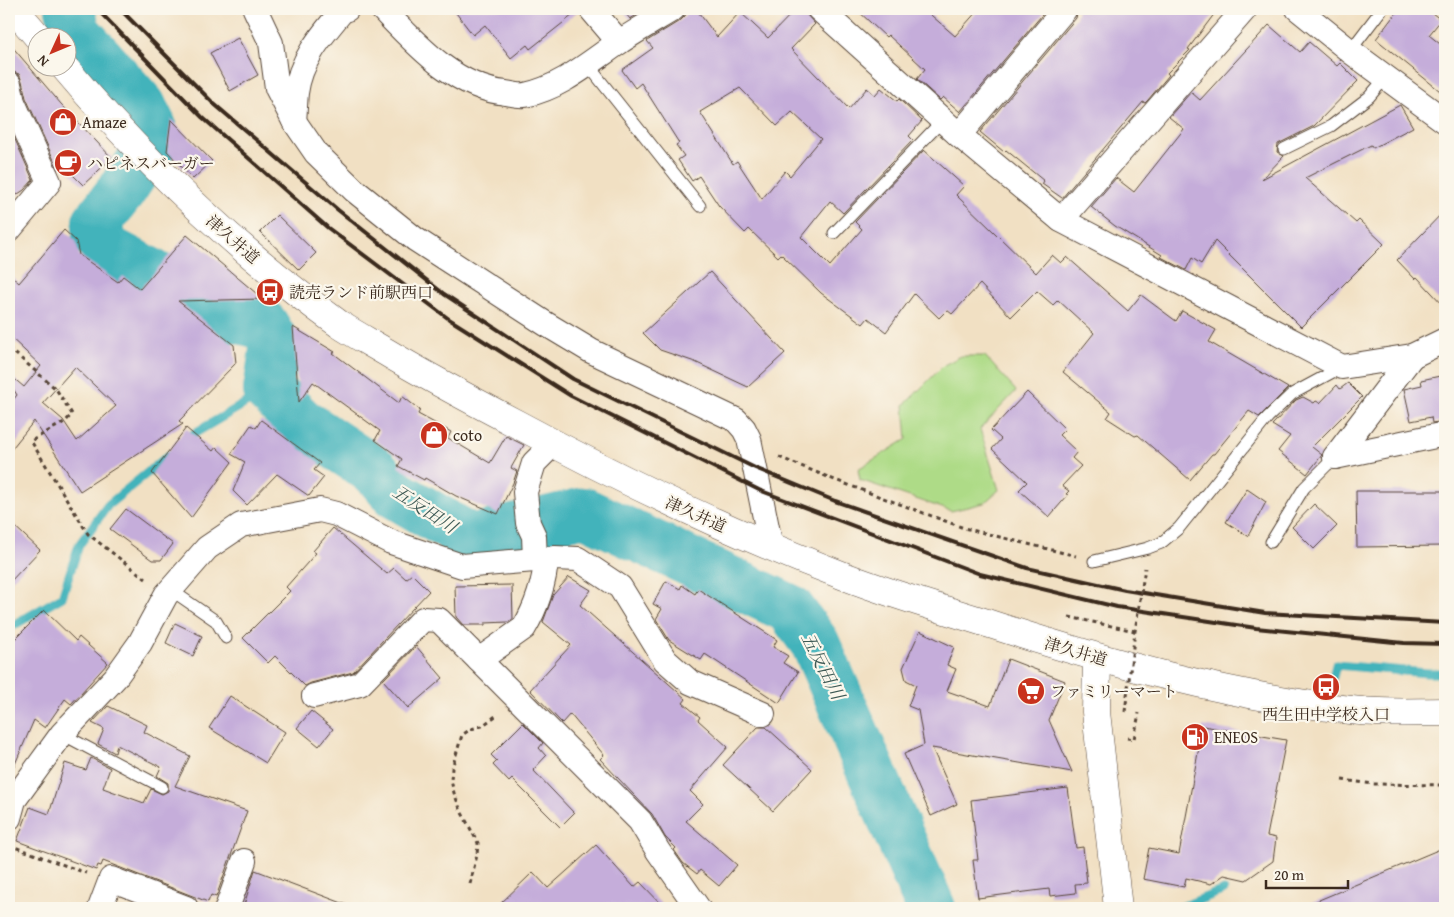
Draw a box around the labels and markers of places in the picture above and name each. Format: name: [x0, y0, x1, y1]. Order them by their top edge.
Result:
shop icon: Amaze: [48, 107, 78, 137]
place label: Amaze: [82, 110, 127, 134]
cafe icon: ハピネスバーガー: [53, 148, 83, 178]
place label: ハピネスバーガー: [87, 151, 215, 175]
bus stop icon: 読売ランド前駅西口: [255, 277, 285, 307]
place label: 読売ランド前駅西口: [289, 280, 433, 304]
shop icon: coto: [419, 420, 449, 450]
place label: coto: [453, 423, 482, 447]
bus stop icon: 西生田中学校入口: [1311, 672, 1341, 702]
supermarket icon: ファミリーマート: [1016, 676, 1046, 706]
place label: ファミリーマート: [1050, 679, 1178, 703]
place label: 西生田中学校入口: [1262, 702, 1390, 726]
fuel station icon: ENEOS: [1180, 722, 1210, 752]
place label: ENEOS: [1214, 725, 1258, 749]

